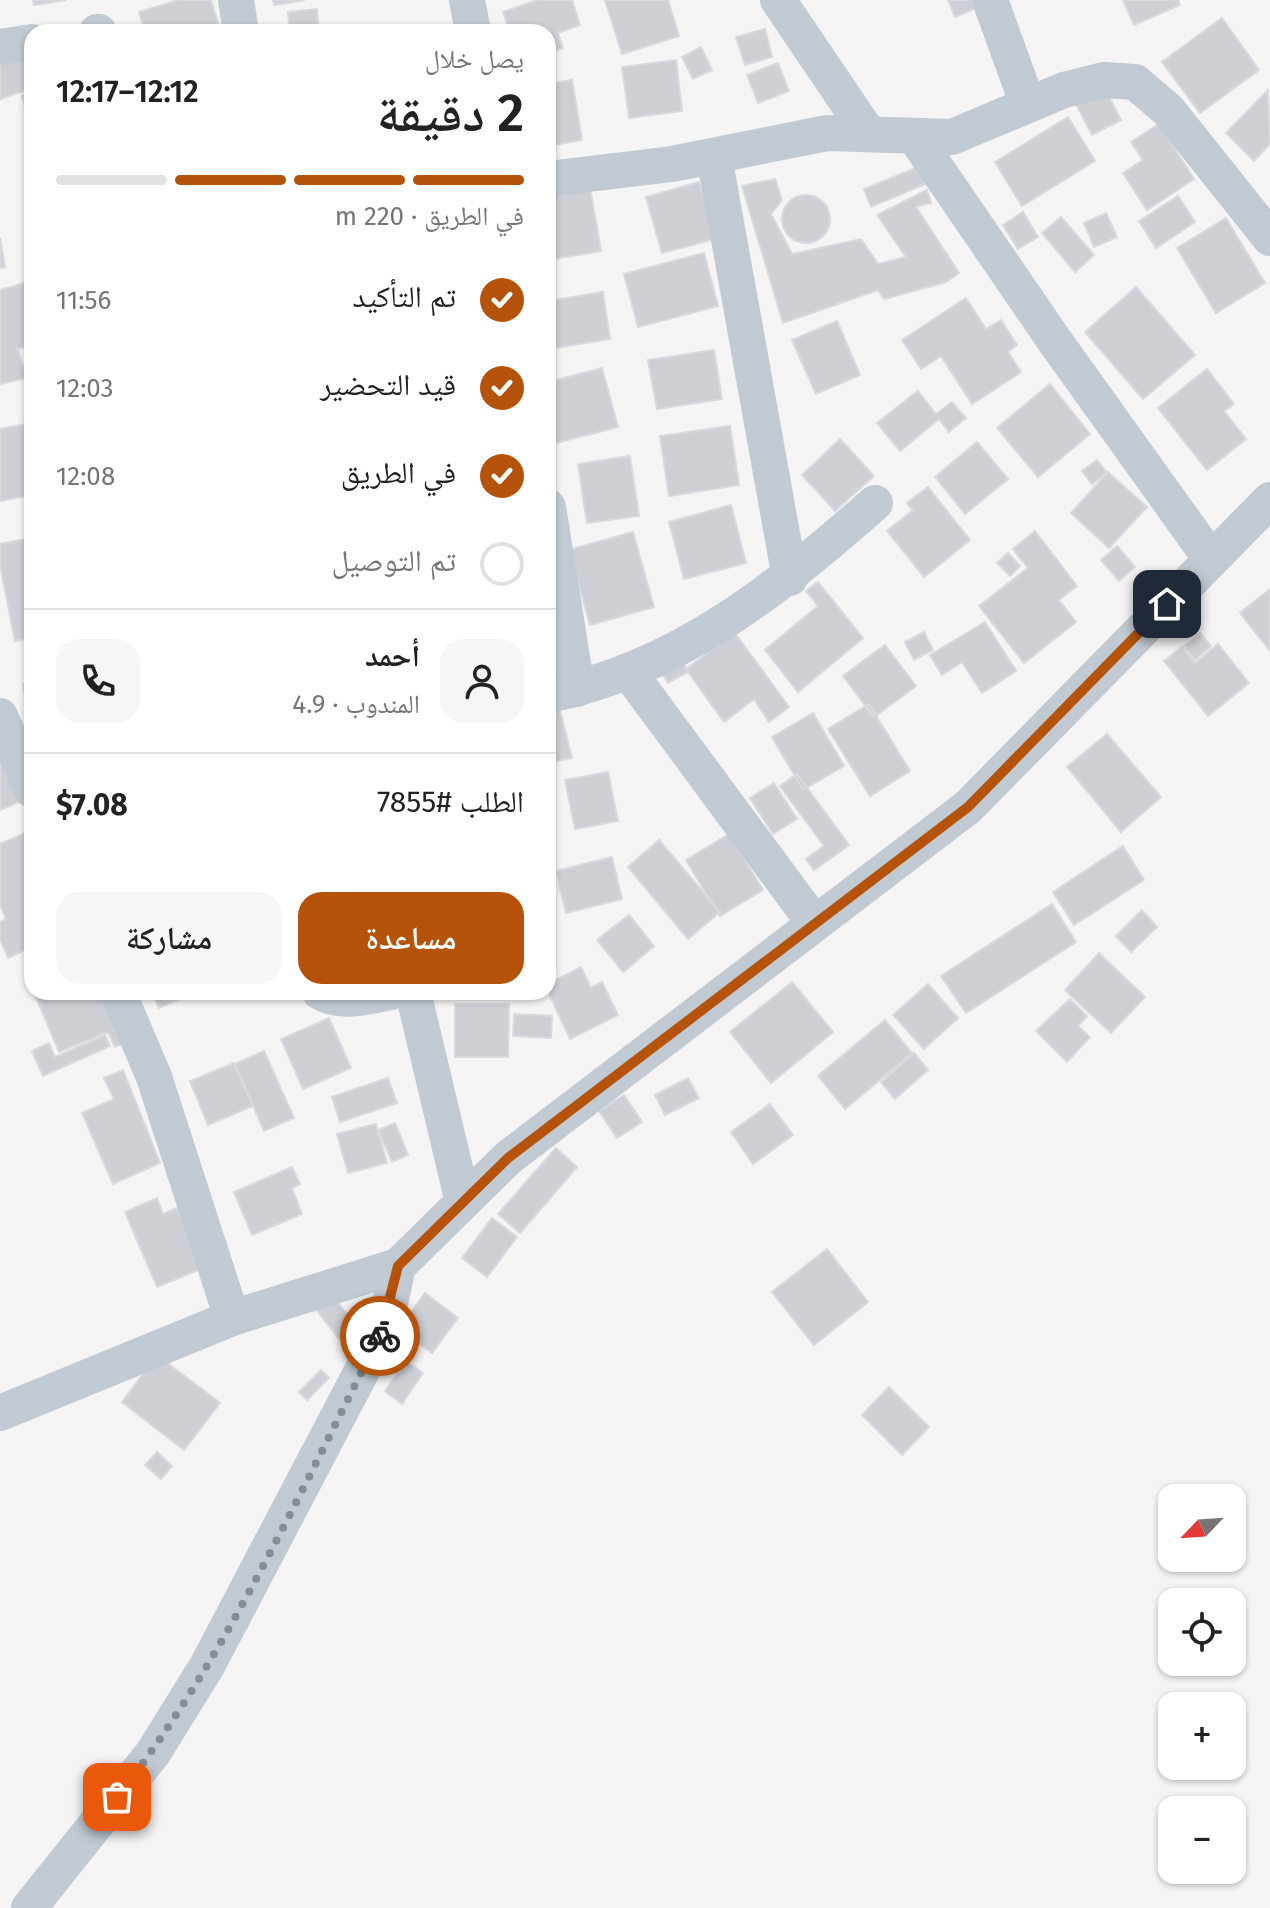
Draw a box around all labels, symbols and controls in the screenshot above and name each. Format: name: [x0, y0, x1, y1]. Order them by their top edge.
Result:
text: يصل خلال: [425, 44, 524, 75]
text: 12:12–12:17: [56, 74, 199, 110]
text: 2 دقيقة: [377, 82, 524, 145]
text: في الطريق · 220 m: [335, 201, 524, 232]
icon: check: [480, 278, 524, 322]
text: تم التأكيد: [353, 279, 456, 315]
text: 11:56: [56, 285, 111, 316]
icon: check: [480, 366, 524, 410]
text: قيد التحضير: [320, 367, 456, 403]
text: 12:03: [56, 373, 114, 404]
icon: check: [480, 454, 524, 498]
text: في الطريق: [341, 455, 456, 491]
text: 12:08: [56, 461, 115, 492]
text: تم التوصيل: [331, 543, 456, 579]
pin: [1133, 570, 1201, 638]
icon: home: [1145, 582, 1189, 626]
text: أحمد: [365, 638, 420, 674]
button: phone: [56, 639, 140, 723]
button: person: [440, 639, 524, 723]
text: المندوب · 4.9: [292, 689, 420, 720]
text: الطلب #7855: [377, 784, 524, 820]
text: $7.08: [56, 787, 128, 823]
button: مشاركة: [56, 892, 282, 984]
button: مساعدة: [298, 892, 524, 984]
courier: [340, 1296, 420, 1376]
icon: bike: [358, 1314, 402, 1358]
north arrow: [1158, 1484, 1246, 1572]
map controls: [1158, 1484, 1246, 1884]
button: locate: [1158, 1588, 1246, 1676]
button: +: [1158, 1692, 1246, 1780]
pin: [83, 1763, 151, 1831]
icon: bag: [95, 1775, 139, 1819]
button: −: [1158, 1796, 1246, 1884]

